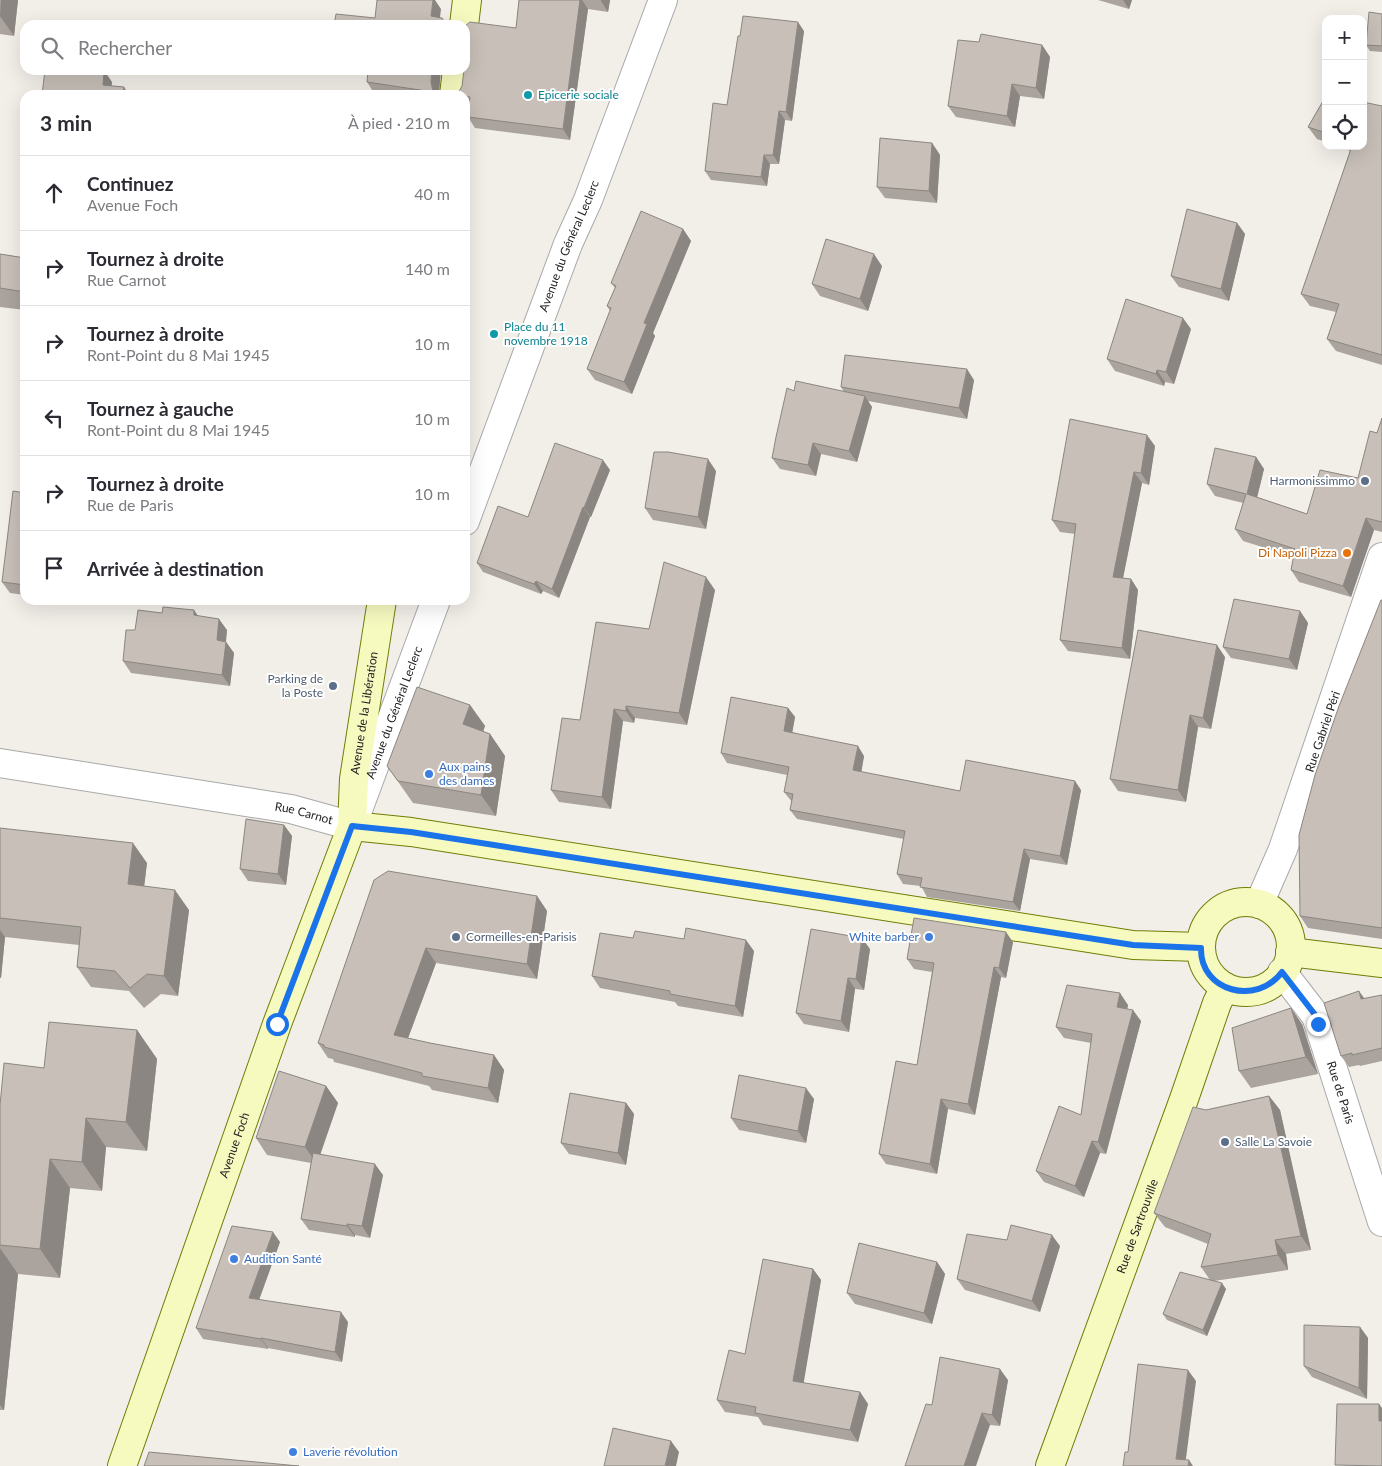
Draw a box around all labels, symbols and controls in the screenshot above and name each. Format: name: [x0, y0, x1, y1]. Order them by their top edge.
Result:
map controls: [1322, 15, 1367, 150]
button: +: [1322, 15, 1367, 60]
search box: [20, 20, 470, 75]
icon: search: [38, 34, 66, 62]
text: Rechercher: [78, 36, 172, 59]
button: −: [1322, 60, 1367, 105]
place label: Epicerie sociale: [538, 87, 619, 102]
marker: Epicerie sociale: [522, 89, 534, 101]
button: locate: [1322, 105, 1367, 150]
text: 3 min: [40, 110, 92, 135]
text: À pied · 210 m: [348, 113, 450, 132]
text: Continuez: [87, 172, 173, 195]
street label: Avenue du Général Leclerc: [535, 178, 602, 314]
icon: ahead: [40, 179, 68, 207]
text: 40 m: [414, 184, 450, 203]
text: Avenue Foch: [87, 195, 178, 214]
text: Tournez à droite: [87, 247, 224, 270]
icon: right: [40, 254, 68, 282]
text: 140 m: [405, 259, 450, 278]
text: Rue Carnot: [87, 270, 166, 289]
place label: Place du 11 novembre 1918: [504, 319, 588, 348]
text: Tournez à droite: [87, 322, 224, 345]
marker: Place du 11 novembre 1918: [488, 328, 500, 340]
icon: right: [40, 329, 68, 357]
text: 10 m: [414, 334, 450, 353]
text: Ront-Point du 8 Mai 1945: [87, 345, 270, 364]
text: Tournez à gauche: [87, 397, 234, 420]
icon: left: [40, 404, 68, 432]
text: 10 m: [414, 409, 450, 428]
text: Ront-Point du 8 Mai 1945: [87, 420, 270, 439]
text: Tournez à droite: [87, 472, 224, 495]
place label: Harmonissimmo: [1270, 473, 1355, 488]
marker: Harmonissimmo: [1359, 475, 1371, 487]
icon: right: [40, 479, 68, 507]
text: 10 m: [414, 484, 450, 503]
text: Rue de Paris: [87, 495, 174, 514]
place label: Di Napoli Pizza: [1258, 545, 1337, 560]
marker: Di Napoli Pizza: [1341, 547, 1353, 559]
icon: arrive: [40, 554, 68, 582]
text: Arrivée à destination: [87, 557, 264, 580]
street label: Avenue du Général Leclerc: [362, 644, 425, 781]
street label: Avenue de la Libération: [347, 650, 381, 775]
place label: Parking de la Poste: [268, 671, 323, 700]
marker: Parking de la Poste: [327, 680, 339, 692]
street label: Rue Gabriel Péri: [1302, 689, 1343, 774]
place label: Aux pains des dames: [439, 759, 494, 788]
marker: Aux pains des dames: [423, 768, 435, 780]
street label: Rue Carnot: [274, 799, 335, 828]
place label: Cormeilles-en-Parisis: [466, 929, 577, 944]
place label: White barber: [849, 929, 920, 944]
marker: Cormeilles-en-Parisis: [450, 931, 462, 943]
marker: White barber: [923, 931, 935, 943]
route start: [266, 1013, 289, 1036]
route end: [1307, 1013, 1330, 1036]
street label: Rue de Paris: [1324, 1059, 1358, 1126]
street label: Avenue Foch: [216, 1110, 252, 1180]
place label: Salle La Savoie: [1235, 1134, 1312, 1149]
marker: Salle La Savoie: [1219, 1136, 1231, 1148]
street label: Rue de Sartrouville: [1113, 1177, 1161, 1276]
place label: Audition Santé: [244, 1251, 322, 1266]
marker: Audition Santé: [228, 1253, 240, 1265]
place label: Laverie révolution: [303, 1444, 398, 1459]
marker: Laverie révolution: [287, 1446, 299, 1458]

